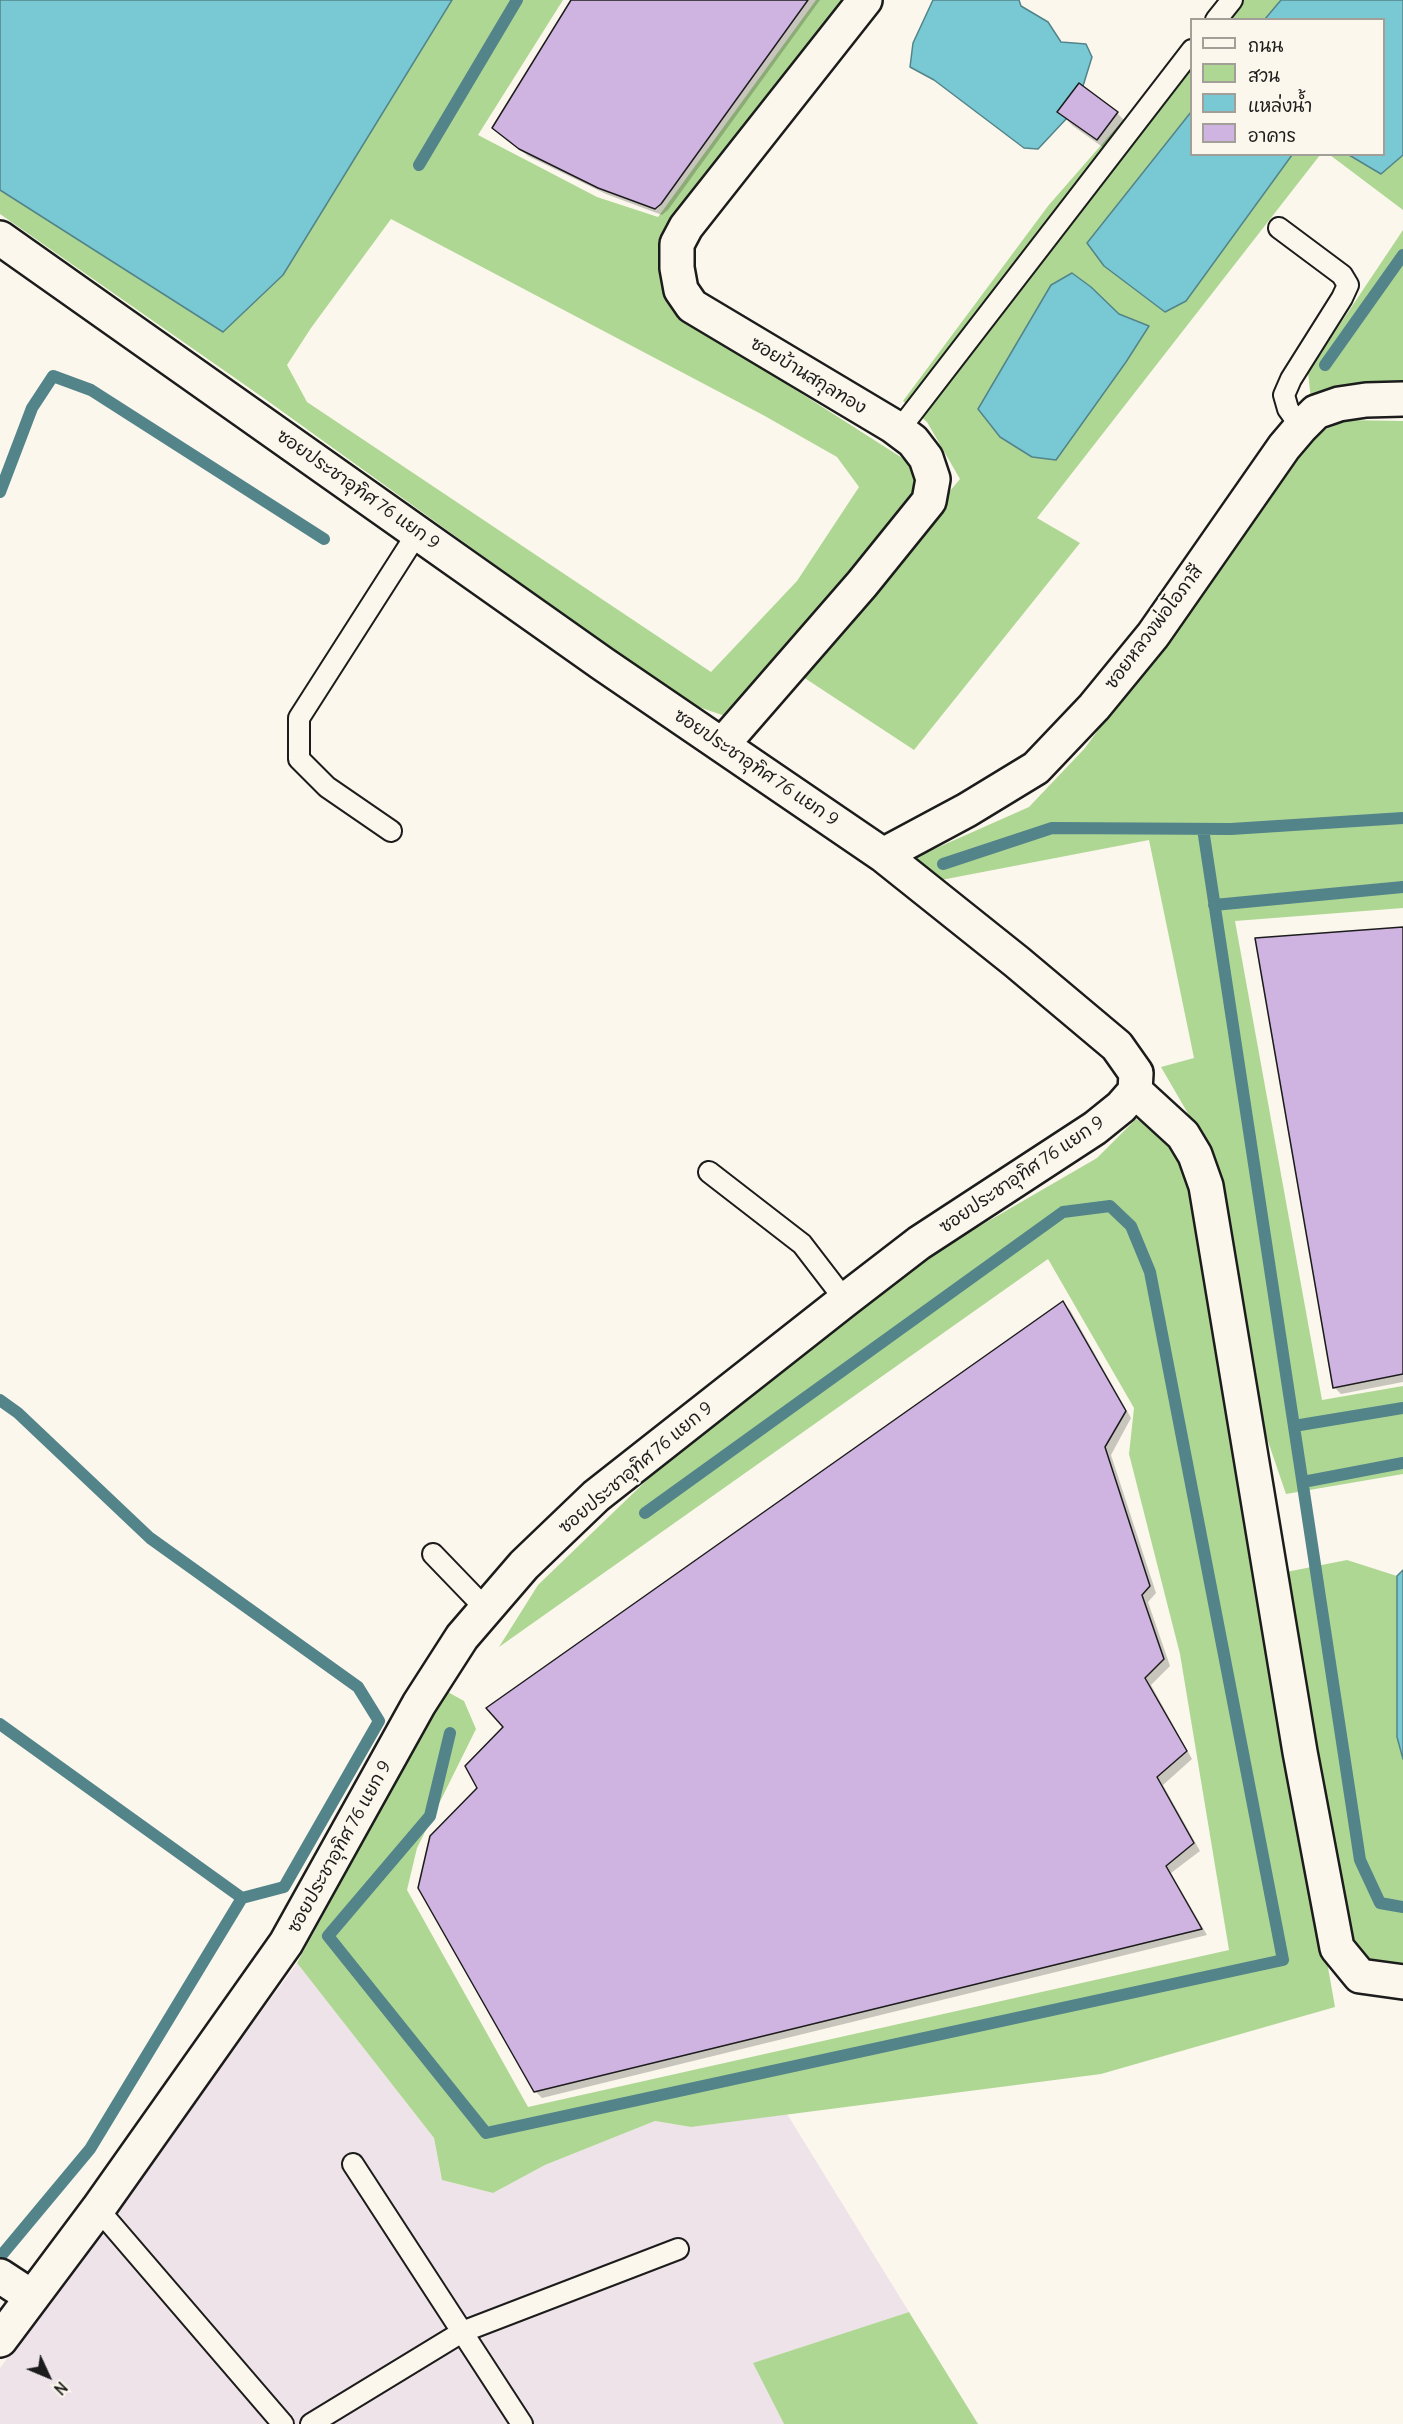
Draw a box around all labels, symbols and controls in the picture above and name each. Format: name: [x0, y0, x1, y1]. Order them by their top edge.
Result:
legend: [1190, 18, 1385, 156]
text: ถนน: [1248, 34, 1283, 57]
text: สวน: [1248, 64, 1280, 87]
text: แหล่งน้ำ: [1248, 94, 1312, 117]
text: อาคาร: [1248, 124, 1296, 147]
street label: ซอยบ้านสกุลทอง: [746, 333, 870, 419]
street label: ซอยประชาอุทิศ 76 แยก 9: [272, 425, 444, 555]
street label: ซอยหลวงพ่อโอภาสี: [1101, 562, 1207, 694]
street label: ซอยประชาอุทิศ 76 แยก 9: [669, 705, 843, 831]
street label: ซอยประชาอุทิศ 76 แยก 9: [935, 1112, 1109, 1238]
street label: ซอยประชาอุทิศ 76 แยก 9: [555, 1397, 717, 1539]
street label: ซอยประชาอุทิศ 76 แยก 9: [284, 1757, 396, 1937]
north arrow: [18, 2346, 78, 2406]
text: N: [50, 2378, 72, 2399]

